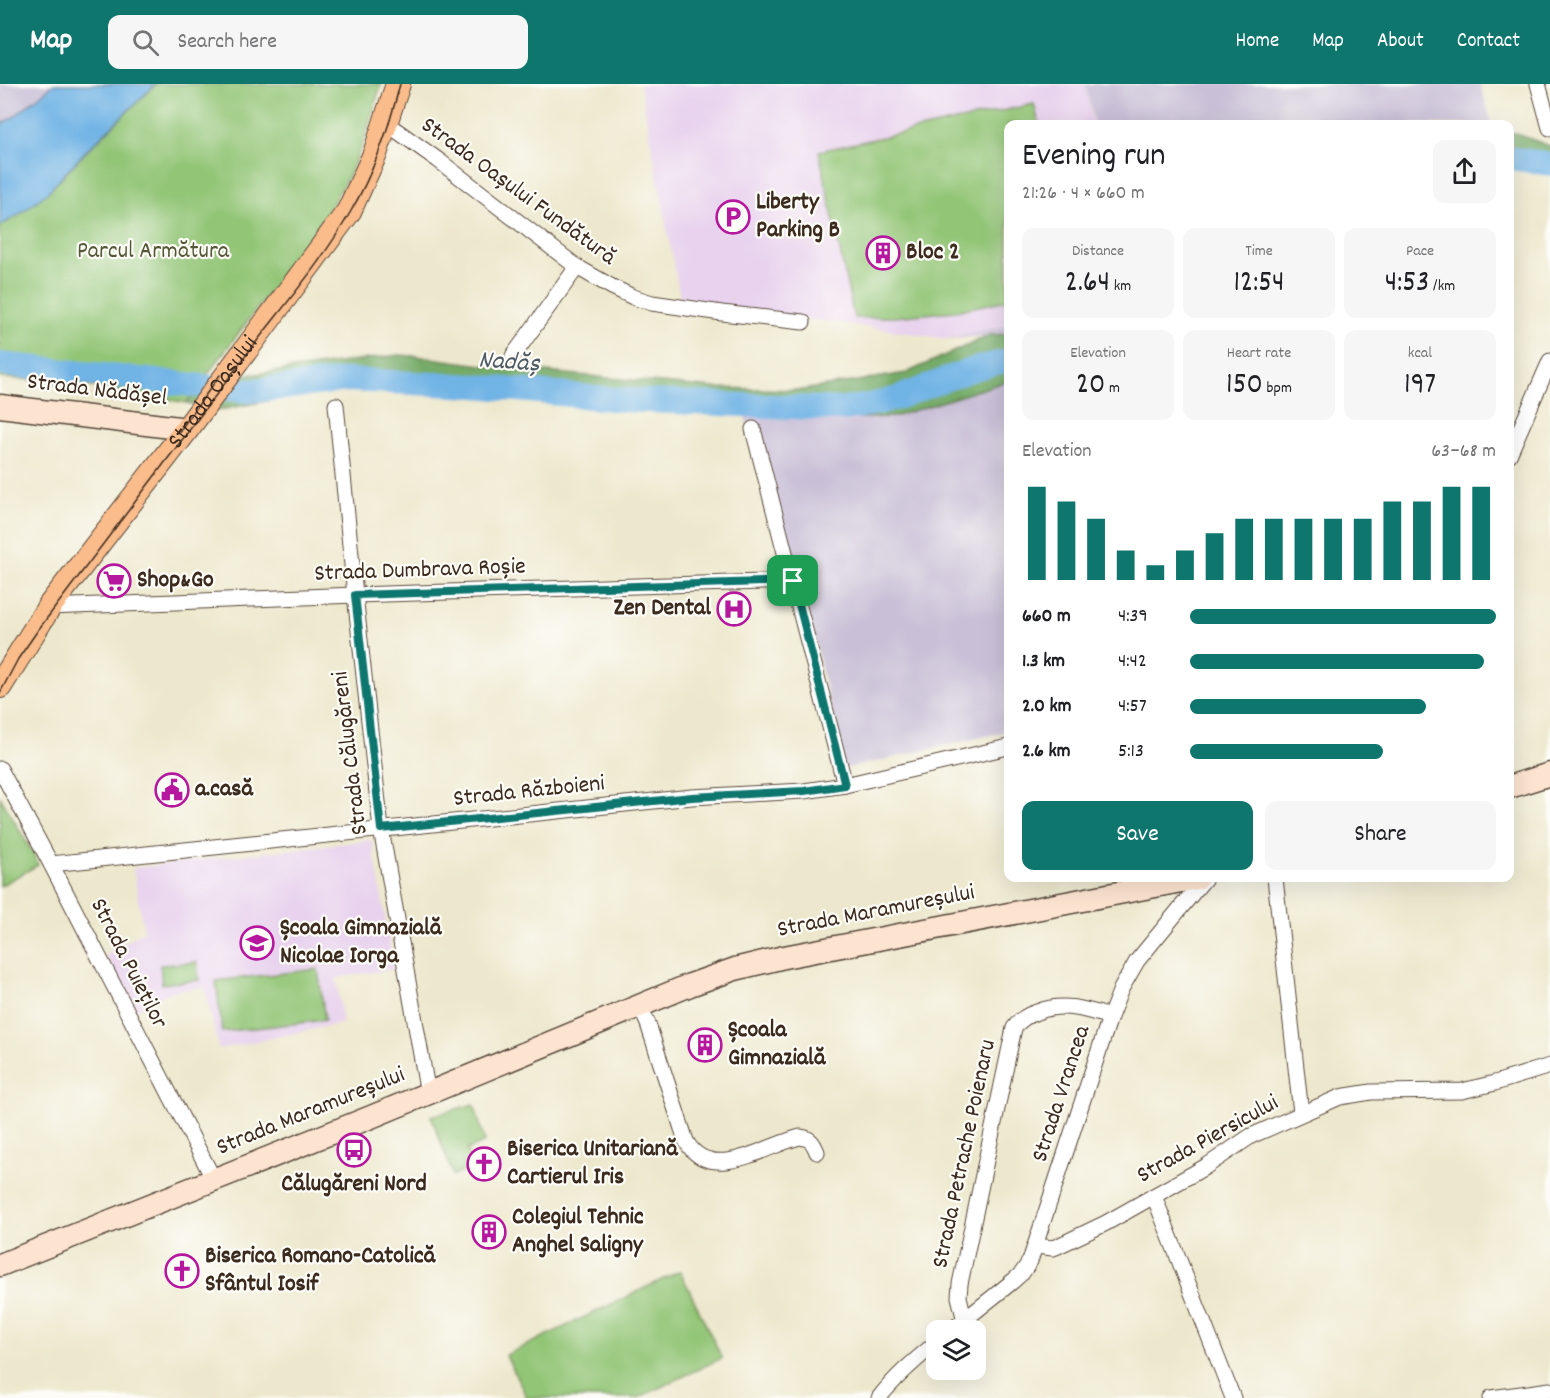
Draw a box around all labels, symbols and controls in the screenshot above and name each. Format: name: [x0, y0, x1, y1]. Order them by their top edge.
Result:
search box: [108, 15, 528, 69]
text: Map: [30, 22, 72, 62]
icon: search: [129, 26, 162, 59]
text: Search here: [177, 27, 277, 58]
text: Home: [1235, 27, 1279, 57]
text: Map: [1312, 27, 1344, 57]
text: About: [1377, 27, 1424, 57]
text: Contact: [1457, 27, 1520, 57]
street label: Strada Oașului Fundătură: [413, 109, 623, 275]
text: Evening run: [1022, 134, 1166, 181]
button: share: [1433, 140, 1496, 203]
text: 21:26 · 4 × 660 m: [1022, 180, 1145, 208]
place label: Liberty Parking B: [756, 186, 840, 248]
parking icon: Liberty Parking B: [715, 199, 751, 235]
park label: Parcul Armătura: [77, 235, 230, 269]
building icon: Bloc 2: [865, 235, 901, 271]
place label: Bloc 2: [906, 236, 959, 270]
text: Distance: [1072, 240, 1124, 263]
text: Time: [1245, 240, 1273, 263]
text: Pace: [1406, 240, 1434, 263]
text: 2.64: [1065, 263, 1110, 306]
text: 12:54: [1234, 263, 1285, 306]
text: 4:53: [1385, 263, 1429, 306]
text: km: [1110, 275, 1131, 298]
text: /km: [1429, 275, 1455, 298]
street label: Strada Oașului: [160, 329, 267, 457]
water label: Nadăș: [477, 342, 542, 384]
text: Elevation: [1070, 342, 1126, 365]
text: Heart rate: [1227, 342, 1291, 365]
text: kcal: [1408, 342, 1432, 365]
text: 20: [1076, 365, 1105, 408]
text: 150: [1226, 365, 1263, 408]
text: 197: [1404, 365, 1436, 408]
street label: Strada Nădășel: [25, 366, 169, 417]
text: m: [1105, 377, 1120, 400]
text: bpm: [1263, 377, 1292, 400]
text: Elevation: [1022, 438, 1092, 466]
text: 63–68 m: [1431, 438, 1496, 466]
street label: Strada Dumbrava Roșie: [314, 550, 526, 592]
pin: [767, 555, 818, 606]
supermarket icon: Shop&Go: [96, 563, 132, 599]
place label: Shop&Go: [137, 564, 214, 598]
icon: arrive: [776, 564, 809, 597]
hospital icon: Zen Dental: [716, 591, 752, 627]
place label: Zen Dental: [613, 592, 711, 626]
text: 660 m: [1022, 603, 1071, 631]
text: 4:39: [1118, 603, 1148, 631]
text: 1.3 km: [1022, 648, 1065, 676]
text: 4:42: [1118, 648, 1147, 676]
street label: Strada Călugăreni: [324, 669, 378, 837]
text: 2.0 km: [1022, 693, 1071, 721]
text: 4:57: [1118, 693, 1147, 721]
text: 2.6 km: [1022, 738, 1070, 766]
text: 5:13: [1118, 738, 1144, 766]
street label: Strada Războieni: [452, 767, 606, 817]
public building icon: a.casă: [154, 772, 190, 808]
place label: a.casă: [195, 773, 254, 807]
button: Save: [1022, 801, 1253, 870]
button: Share: [1265, 801, 1496, 870]
street label: Strada Maramureșului: [774, 876, 978, 948]
street label: Strada Puieților: [81, 893, 176, 1035]
place label: Școala Gimnazială Nicolae Iorga: [280, 912, 443, 974]
school or university icon: Școala Gimnazială Nicolae Iorga: [239, 925, 275, 961]
place label: Școala Gimnazială: [728, 1014, 827, 1076]
street label: Strada Vrancea: [1024, 1021, 1100, 1167]
building icon: Școala Gimnazială: [687, 1027, 723, 1063]
street label: Strada Petrache Poienaru: [924, 1037, 1006, 1271]
street label: Strada Maramureșului: [212, 1059, 410, 1165]
street label: Strada Piersicului: [1131, 1087, 1285, 1193]
bus stop icon: Călugăreni Nord: [336, 1132, 372, 1168]
place label: Biserica Unitariană Cartierul Iris: [507, 1133, 679, 1195]
church icon: Biserica Unitariană Cartierul Iris: [466, 1146, 502, 1182]
place label: Călugăreni Nord: [281, 1168, 427, 1202]
place label: Colegiul Tehnic Anghel Saligny: [512, 1201, 644, 1263]
building icon: Colegiul Tehnic Anghel Saligny: [471, 1214, 507, 1250]
place label: Biserica Romano-Catolică Sfântul Iosif: [205, 1240, 437, 1302]
church icon: Biserica Romano-Catolică Sfântul Iosif: [164, 1253, 200, 1289]
map controls: [926, 1320, 986, 1380]
button: layers: [926, 1320, 986, 1380]

